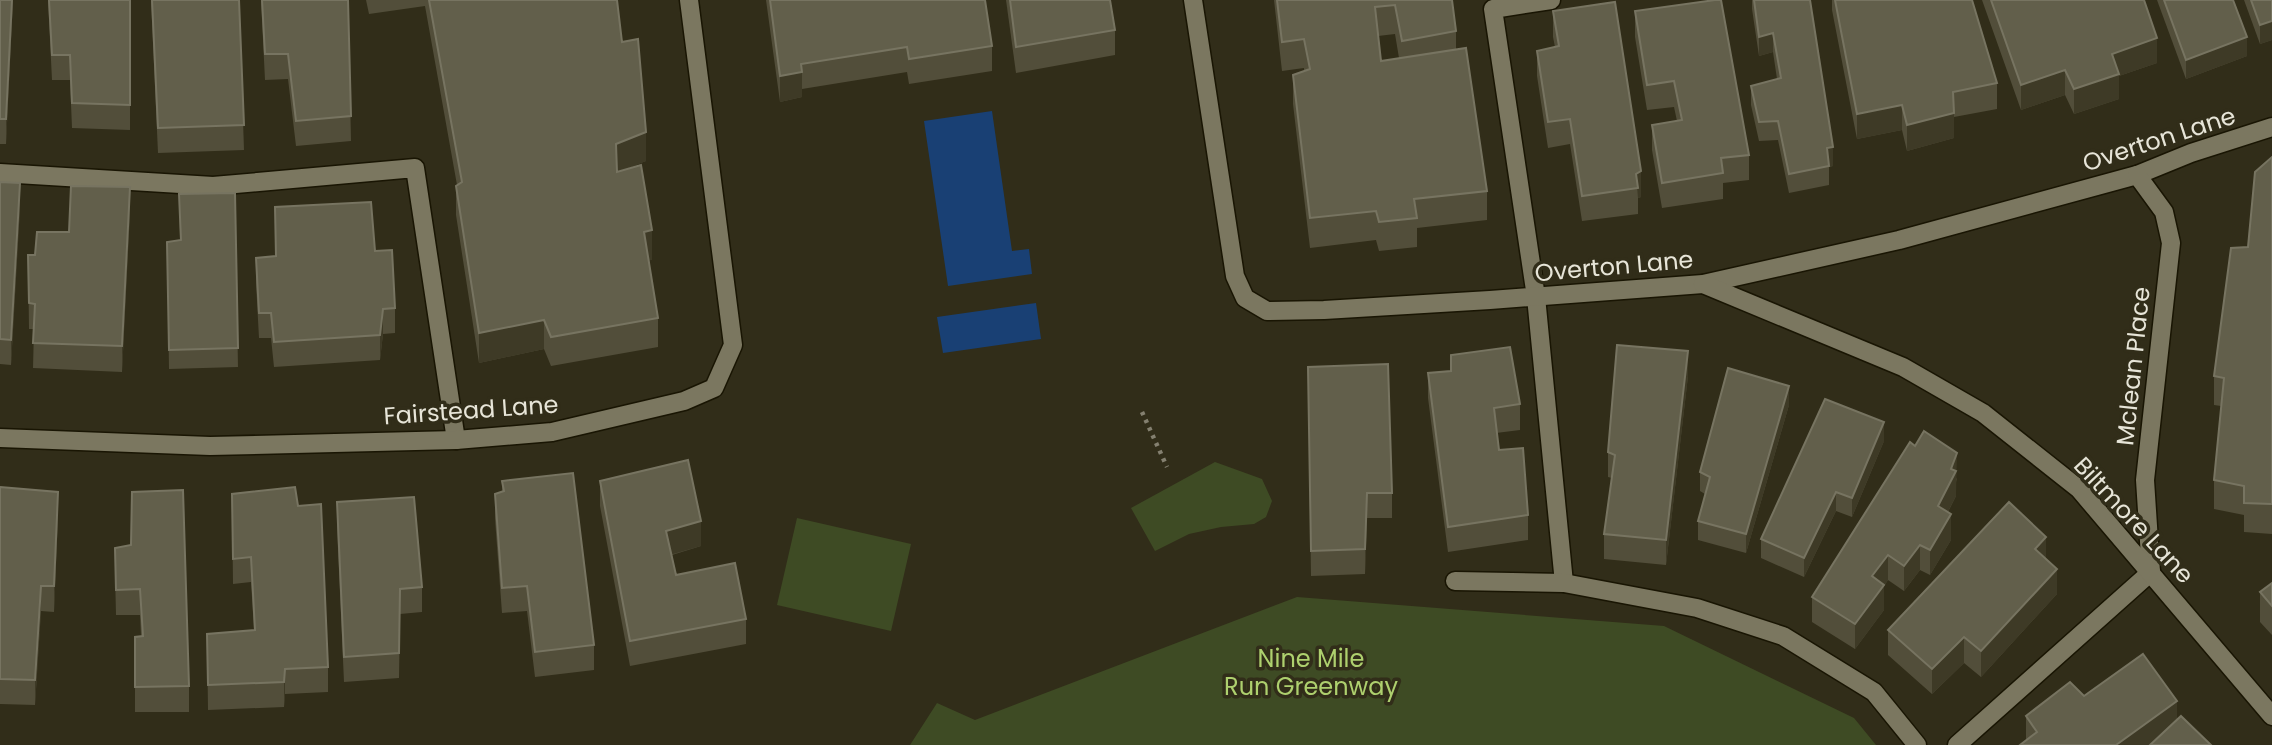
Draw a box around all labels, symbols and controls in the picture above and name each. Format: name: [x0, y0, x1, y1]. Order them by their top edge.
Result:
street label: Overton Lane: [2078, 99, 2240, 179]
street label: Overton Lane: [1533, 243, 1695, 289]
street label: Mclean Place: [2108, 285, 2158, 447]
street label: Fairstead Lane: [383, 387, 559, 433]
street label: Biltmore Lane: [2067, 449, 2201, 591]
park label: Nine Mile Run Greenway: [1224, 642, 1398, 703]

